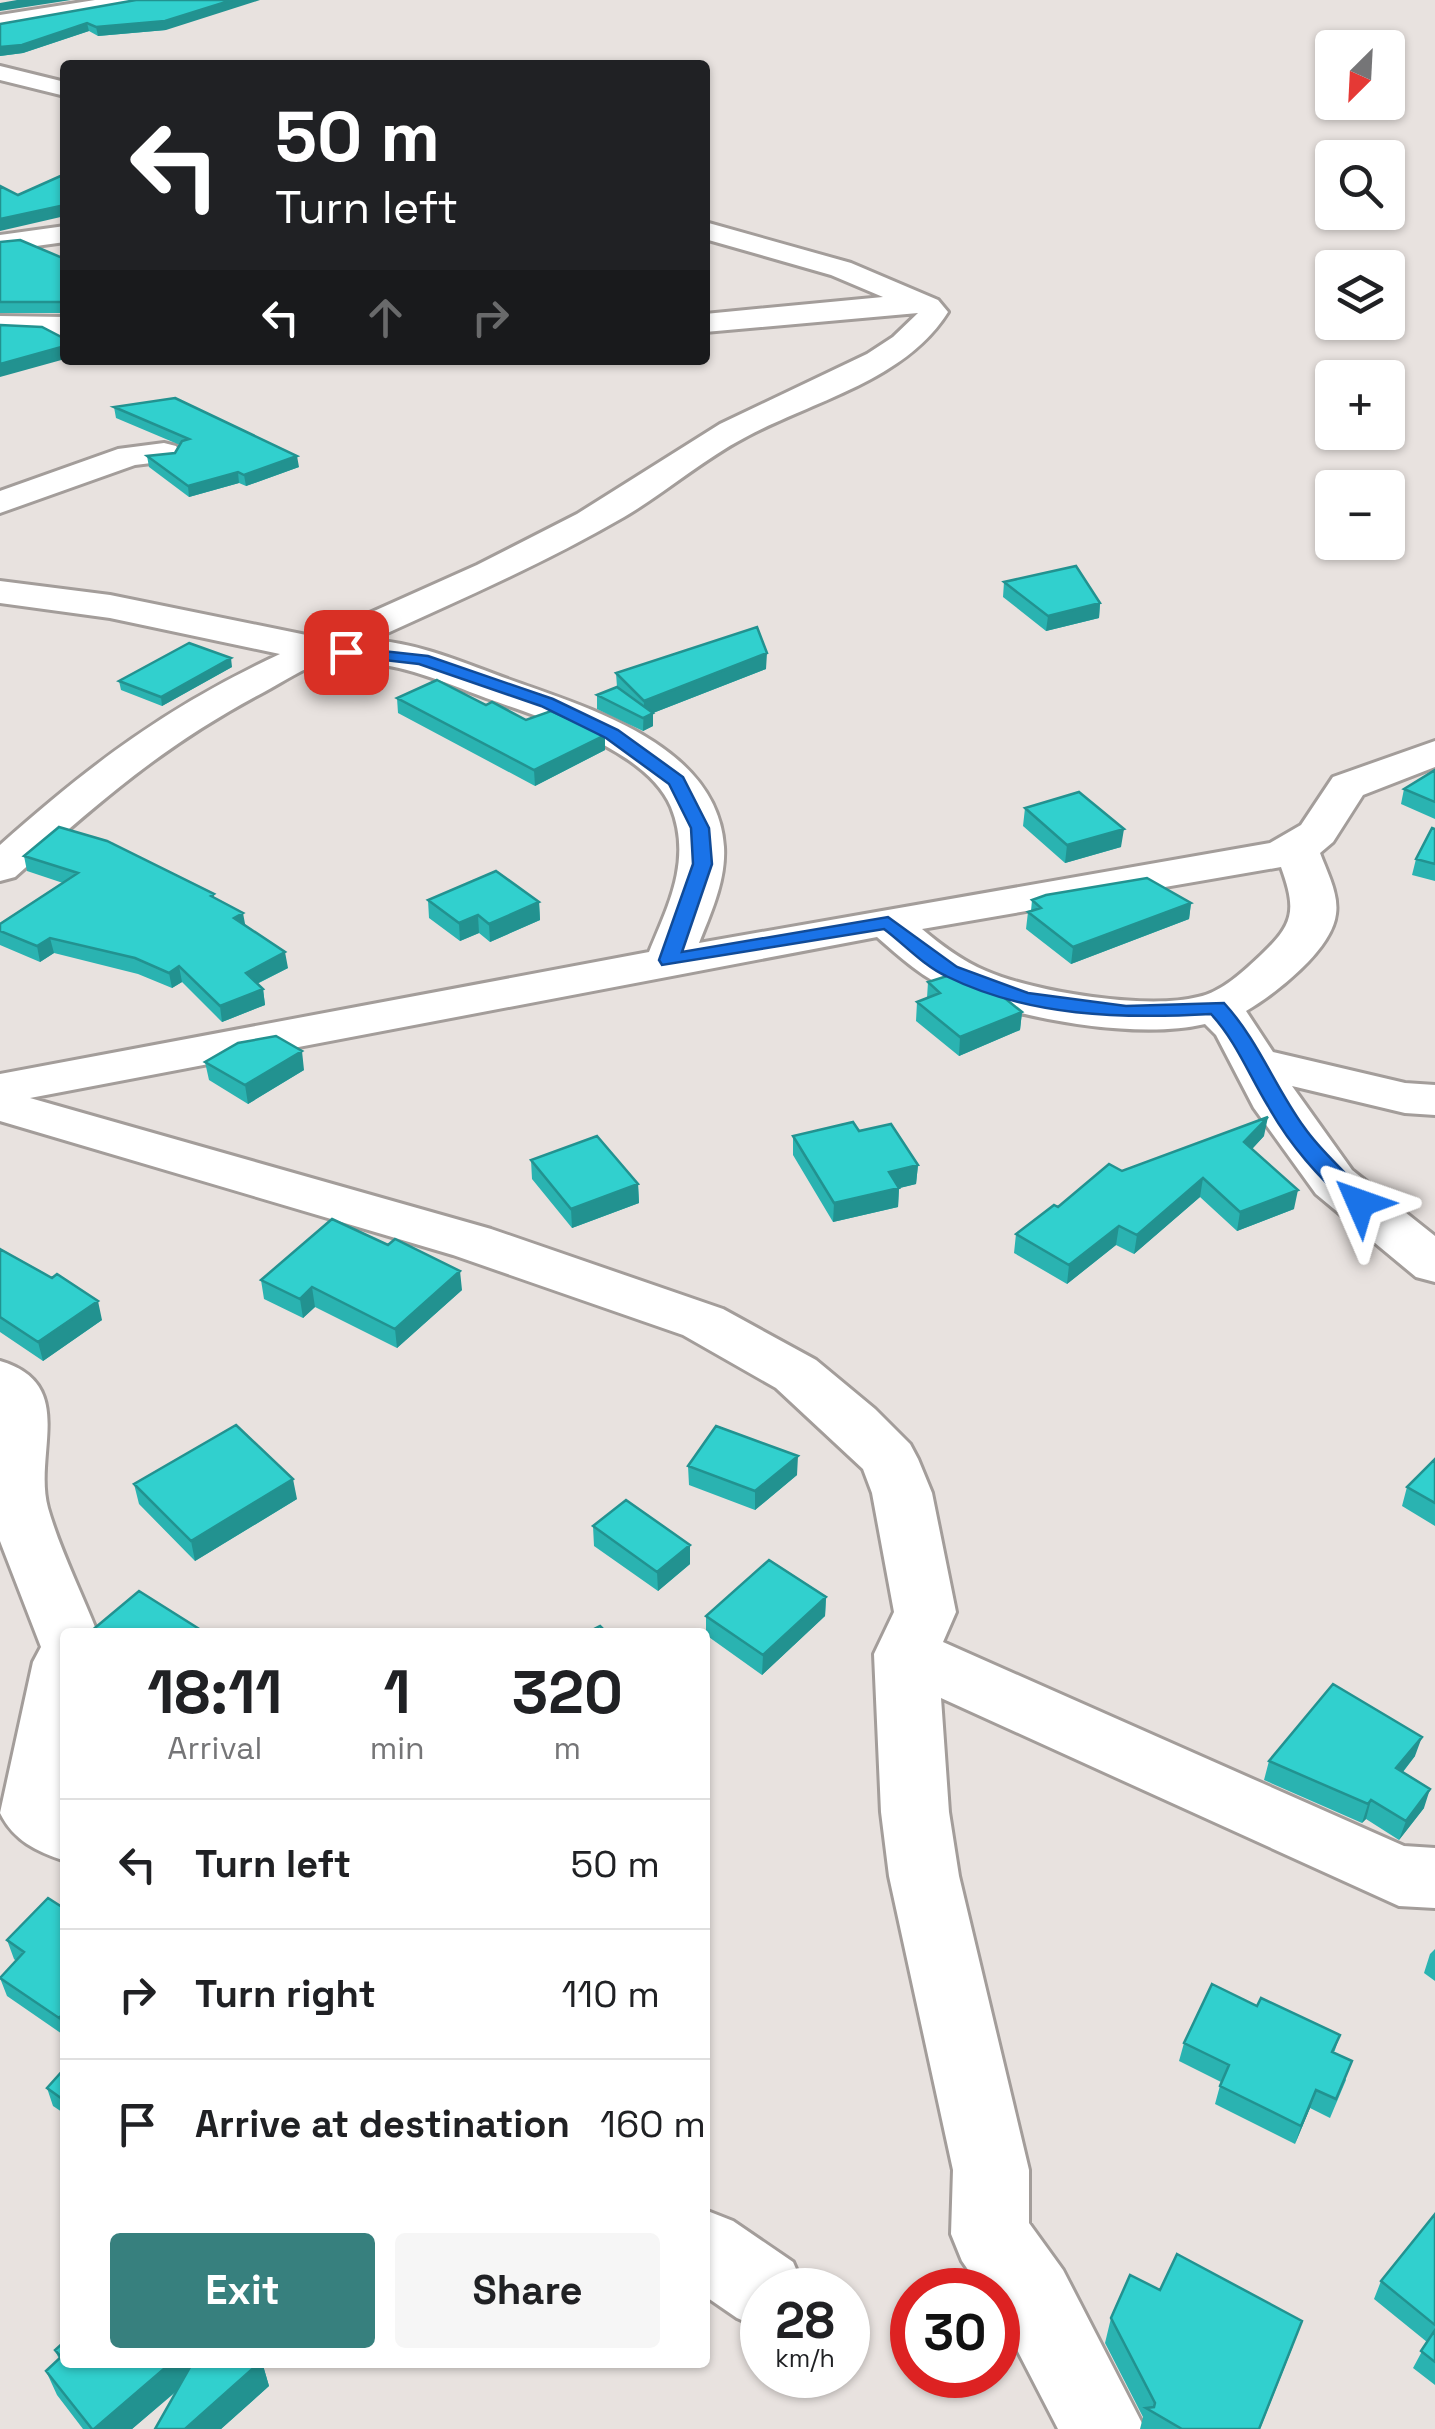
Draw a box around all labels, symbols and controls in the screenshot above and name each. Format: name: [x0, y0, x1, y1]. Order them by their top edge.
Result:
north arrow: [1315, 30, 1405, 120]
map controls: [1315, 30, 1405, 560]
text: 50 m: [275, 92, 440, 181]
icon: left: [110, 100, 240, 230]
button: search: [1315, 140, 1405, 230]
text: Turn left: [275, 179, 458, 236]
button: layers: [1315, 250, 1405, 340]
icon: left: [253, 290, 308, 345]
icon: ahead: [358, 290, 413, 345]
icon: right: [463, 290, 518, 345]
button: +: [1315, 360, 1405, 450]
button: −: [1315, 470, 1405, 560]
pin: [304, 610, 389, 695]
icon: arrive: [319, 625, 374, 680]
position arrow: [1308, 1151, 1412, 1255]
text: 18:11: [147, 1654, 282, 1731]
text: 1: [384, 1654, 411, 1731]
text: 320: [512, 1654, 623, 1731]
text: Arrival: [167, 1728, 262, 1768]
text: min: [370, 1728, 425, 1768]
text: m: [554, 1728, 581, 1768]
icon: left: [110, 1837, 165, 1892]
text: Turn left: [195, 1840, 351, 1888]
text: 50 m: [570, 1840, 660, 1888]
icon: right: [110, 1967, 165, 2022]
text: Turn right: [195, 1970, 376, 2018]
text: 110 m: [561, 1970, 660, 2018]
icon: arrive: [110, 2097, 165, 2152]
text: Arrive at destination: [195, 2100, 570, 2148]
text: 160 m: [600, 2100, 706, 2148]
button: Exit: [110, 2233, 375, 2348]
button: Share: [395, 2233, 660, 2348]
speed limit sign: 30: [890, 2268, 1020, 2398]
text: 28: [775, 2289, 835, 2353]
text: km/h: [775, 2342, 835, 2374]

